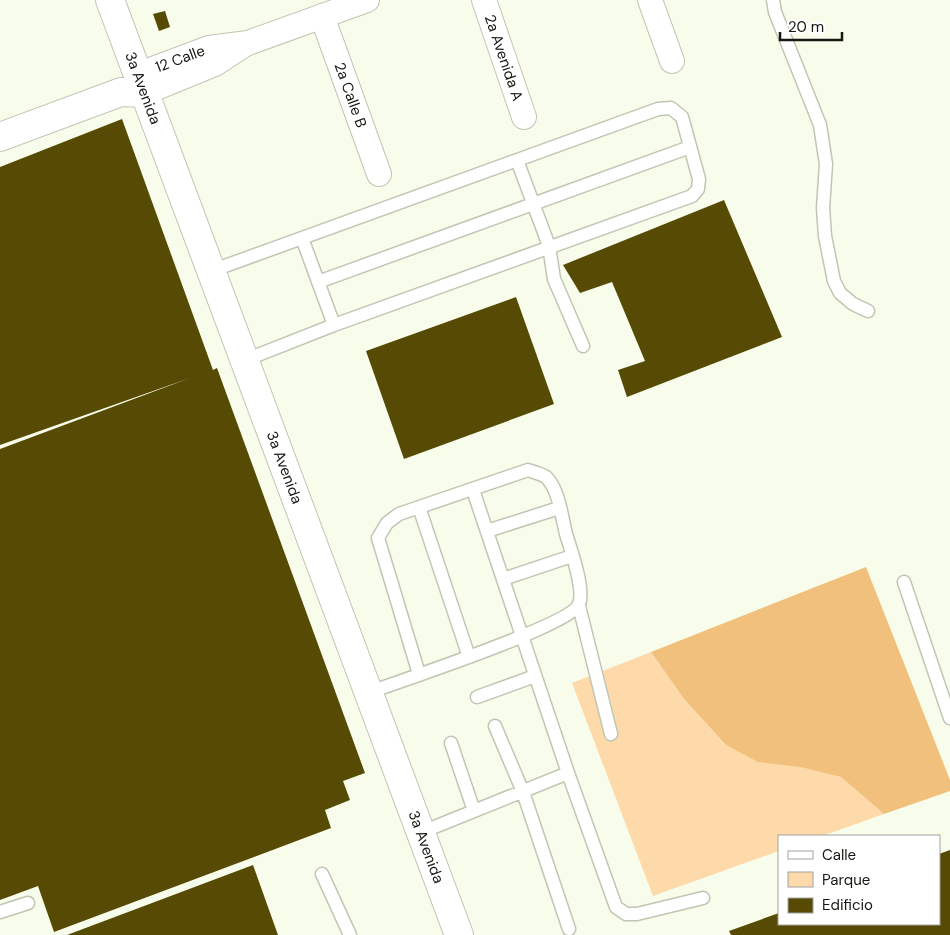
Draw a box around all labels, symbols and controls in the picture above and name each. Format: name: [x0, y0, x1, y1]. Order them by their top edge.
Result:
scale bar: [780, 10, 842, 42]
street label: 2a Avenida A: [480, 12, 528, 103]
text: 20 m: [788, 17, 824, 37]
street label: 12 Calle: [152, 40, 208, 77]
street label: 3a Avenida: [120, 49, 166, 127]
street label: 2a Calle B: [330, 60, 371, 130]
street label: 3a Avenida: [262, 428, 307, 507]
street label: 3a Avenida: [403, 808, 449, 886]
legend: [778, 835, 940, 925]
text: Calle: [822, 845, 856, 865]
text: Parque: [822, 870, 870, 890]
text: Edificio: [822, 895, 873, 915]

